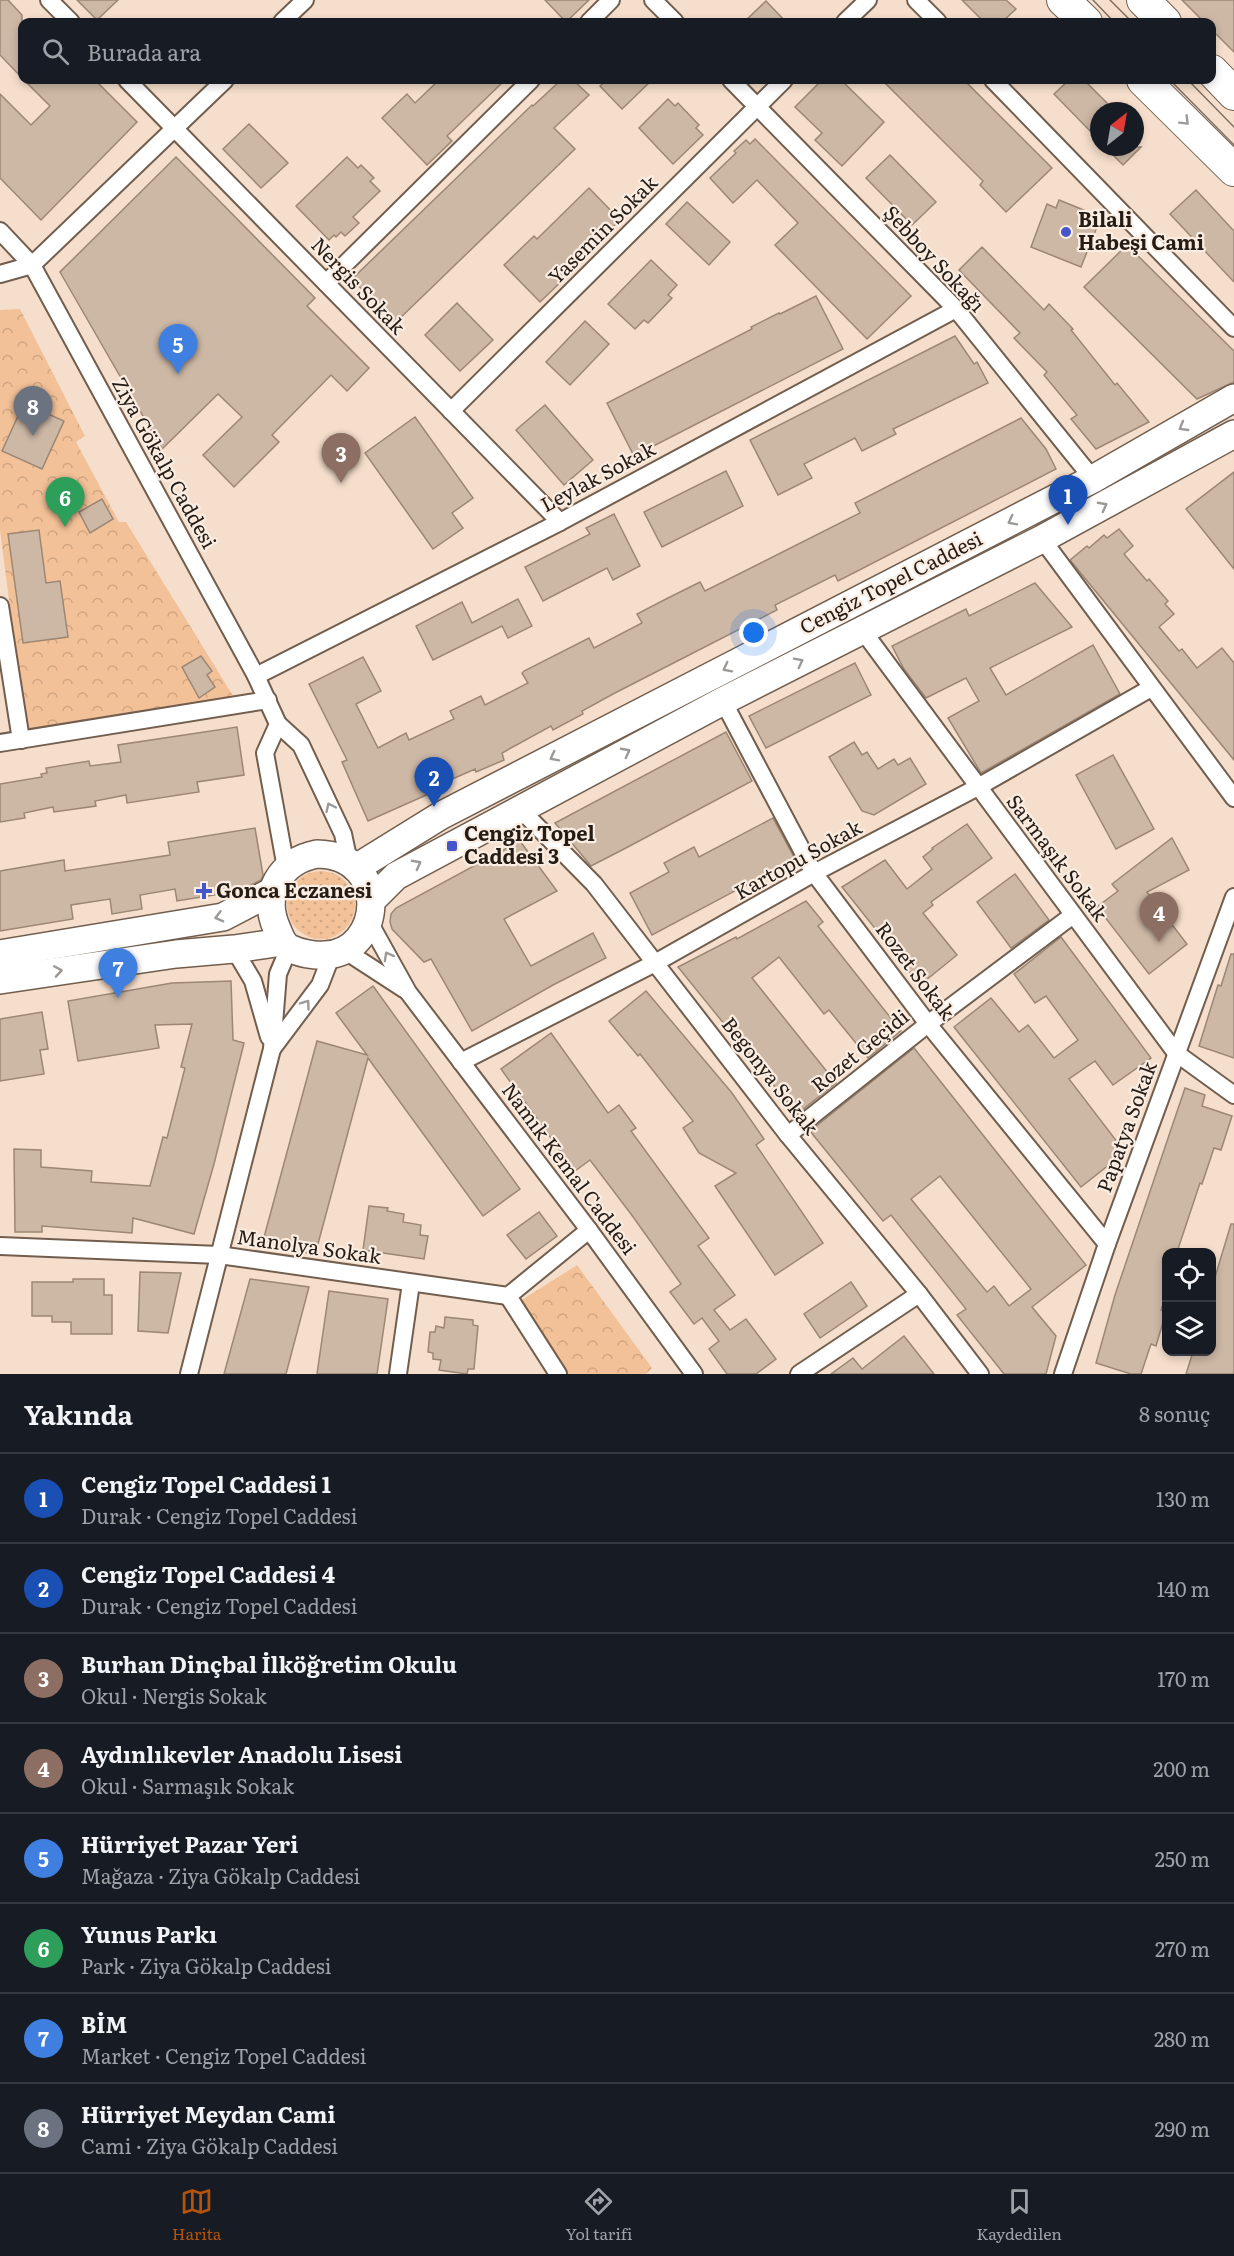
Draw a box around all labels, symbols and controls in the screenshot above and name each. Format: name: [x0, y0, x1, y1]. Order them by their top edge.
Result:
search box: [18, 18, 1216, 84]
icon: search: [39, 35, 72, 68]
text: Burada ara: [87, 35, 201, 68]
north arrow: [1090, 102, 1144, 156]
one-way arrow: [1177, 113, 1188, 124]
street label: Yasemin Sokak: [540, 167, 664, 290]
street label: Şebboy Sokağı: [878, 197, 993, 318]
place label: Bilali Habeşi Cami: [1078, 203, 1204, 256]
marker: Bilali Habeşi Cami: [1059, 225, 1073, 239]
street label: Nergis Sokak: [305, 229, 414, 340]
pin: 5: [158, 324, 198, 374]
street label: Ziya Gökalp Caddesi: [106, 371, 226, 553]
pin: 8: [14, 386, 52, 436]
one-way arrow: [1179, 420, 1189, 431]
street label: Leylak Sokak: [534, 432, 660, 518]
pin: 3: [322, 434, 360, 483]
pin: 1: [1048, 476, 1088, 525]
pin: 6: [46, 478, 84, 527]
one-way arrow: [1097, 502, 1108, 513]
one-way arrow: [1008, 513, 1019, 525]
street label: Cengiz Topel Caddesi: [794, 522, 987, 640]
your location: [739, 618, 768, 647]
one-way arrow: [793, 658, 804, 670]
one-way arrow: [723, 661, 733, 672]
one-way arrow: [620, 748, 631, 759]
one-way arrow: [549, 750, 560, 761]
pin: 2: [414, 758, 454, 807]
street label: Sarmaşık Sokak: [1001, 787, 1117, 927]
one-way arrow: [326, 803, 338, 814]
street label: Kartopu Sokak: [728, 810, 867, 906]
place label: Cengiz Topel Caddesi 3: [464, 817, 595, 870]
marker: Cengiz Topel Caddesi 3: [445, 839, 459, 853]
one-way arrow: [411, 860, 422, 871]
place label: Gonca Eczanesi: [216, 874, 372, 904]
marker: Gonca Eczanesi: [197, 884, 211, 898]
pin: 4: [1140, 892, 1178, 942]
one-way arrow: [214, 909, 224, 922]
street label: Rozet Sokak: [870, 914, 964, 1026]
pin: 7: [98, 948, 138, 998]
one-way arrow: [383, 952, 395, 962]
one-way arrow: [53, 965, 62, 977]
one-way arrow: [299, 999, 310, 1010]
street label: Rozet Geçidi: [803, 1000, 914, 1098]
street label: Begonya Sokak: [716, 1009, 828, 1141]
street label: Papatya Sokak: [1087, 1056, 1163, 1196]
street label: Namık Kemal Caddesi: [496, 1076, 645, 1260]
street label: Manolya Sokak: [235, 1220, 384, 1270]
map controls: [1162, 1248, 1216, 1356]
button: locate: [1162, 1248, 1216, 1302]
button: layers: [1162, 1302, 1216, 1356]
text: Yakında: [24, 1394, 133, 1433]
text: 8 sonuç: [1139, 1398, 1210, 1428]
text: Cengiz Topel Caddesi 1: [81, 1467, 331, 1500]
text: 1: [39, 1483, 48, 1513]
text: 130 m: [1156, 1483, 1210, 1513]
text: Durak · Cengiz Topel Caddesi: [81, 1500, 357, 1530]
text: Cengiz Topel Caddesi 4: [81, 1557, 335, 1590]
text: 2: [38, 1573, 49, 1603]
text: 140 m: [1157, 1573, 1210, 1603]
text: Durak · Cengiz Topel Caddesi: [81, 1590, 357, 1620]
text: Burhan Dinçbal İlköğretim Okulu: [81, 1647, 457, 1680]
text: 3: [38, 1663, 49, 1693]
text: 170 m: [1157, 1663, 1210, 1693]
text: Okul · Nergis Sokak: [81, 1680, 267, 1710]
text: Aydınlıkevler Anadolu Lisesi: [81, 1737, 402, 1770]
text: 4: [37, 1753, 50, 1783]
text: 200 m: [1153, 1753, 1210, 1783]
text: Okul · Sarmaşık Sokak: [81, 1770, 294, 1800]
text: Hürriyet Pazar Yeri: [81, 1827, 298, 1860]
text: 5: [38, 1843, 49, 1873]
text: 250 m: [1155, 1843, 1210, 1873]
text: Mağaza · Ziya Gökalp Caddesi: [81, 1860, 360, 1890]
text: Yunus Parkı: [81, 1917, 217, 1950]
text: 6: [38, 1933, 49, 1963]
text: 270 m: [1155, 1933, 1210, 1963]
text: Park · Ziya Gökalp Caddesi: [81, 1950, 331, 1980]
text: BİM: [81, 2007, 127, 2040]
text: 7: [38, 2023, 49, 2053]
text: 280 m: [1154, 2023, 1210, 2053]
text: Market · Cengiz Topel Caddesi: [81, 2040, 366, 2070]
text: Hürriyet Meydan Cami: [81, 2097, 335, 2130]
text: 8: [38, 2113, 49, 2143]
text: 290 m: [1154, 2113, 1210, 2143]
text: Cami · Ziya Gökalp Caddesi: [81, 2130, 338, 2160]
tab: Harita: [172, 2185, 221, 2245]
tab: Yol tarifi: [565, 2185, 632, 2245]
tab: Kaydedilen: [976, 2185, 1062, 2245]

